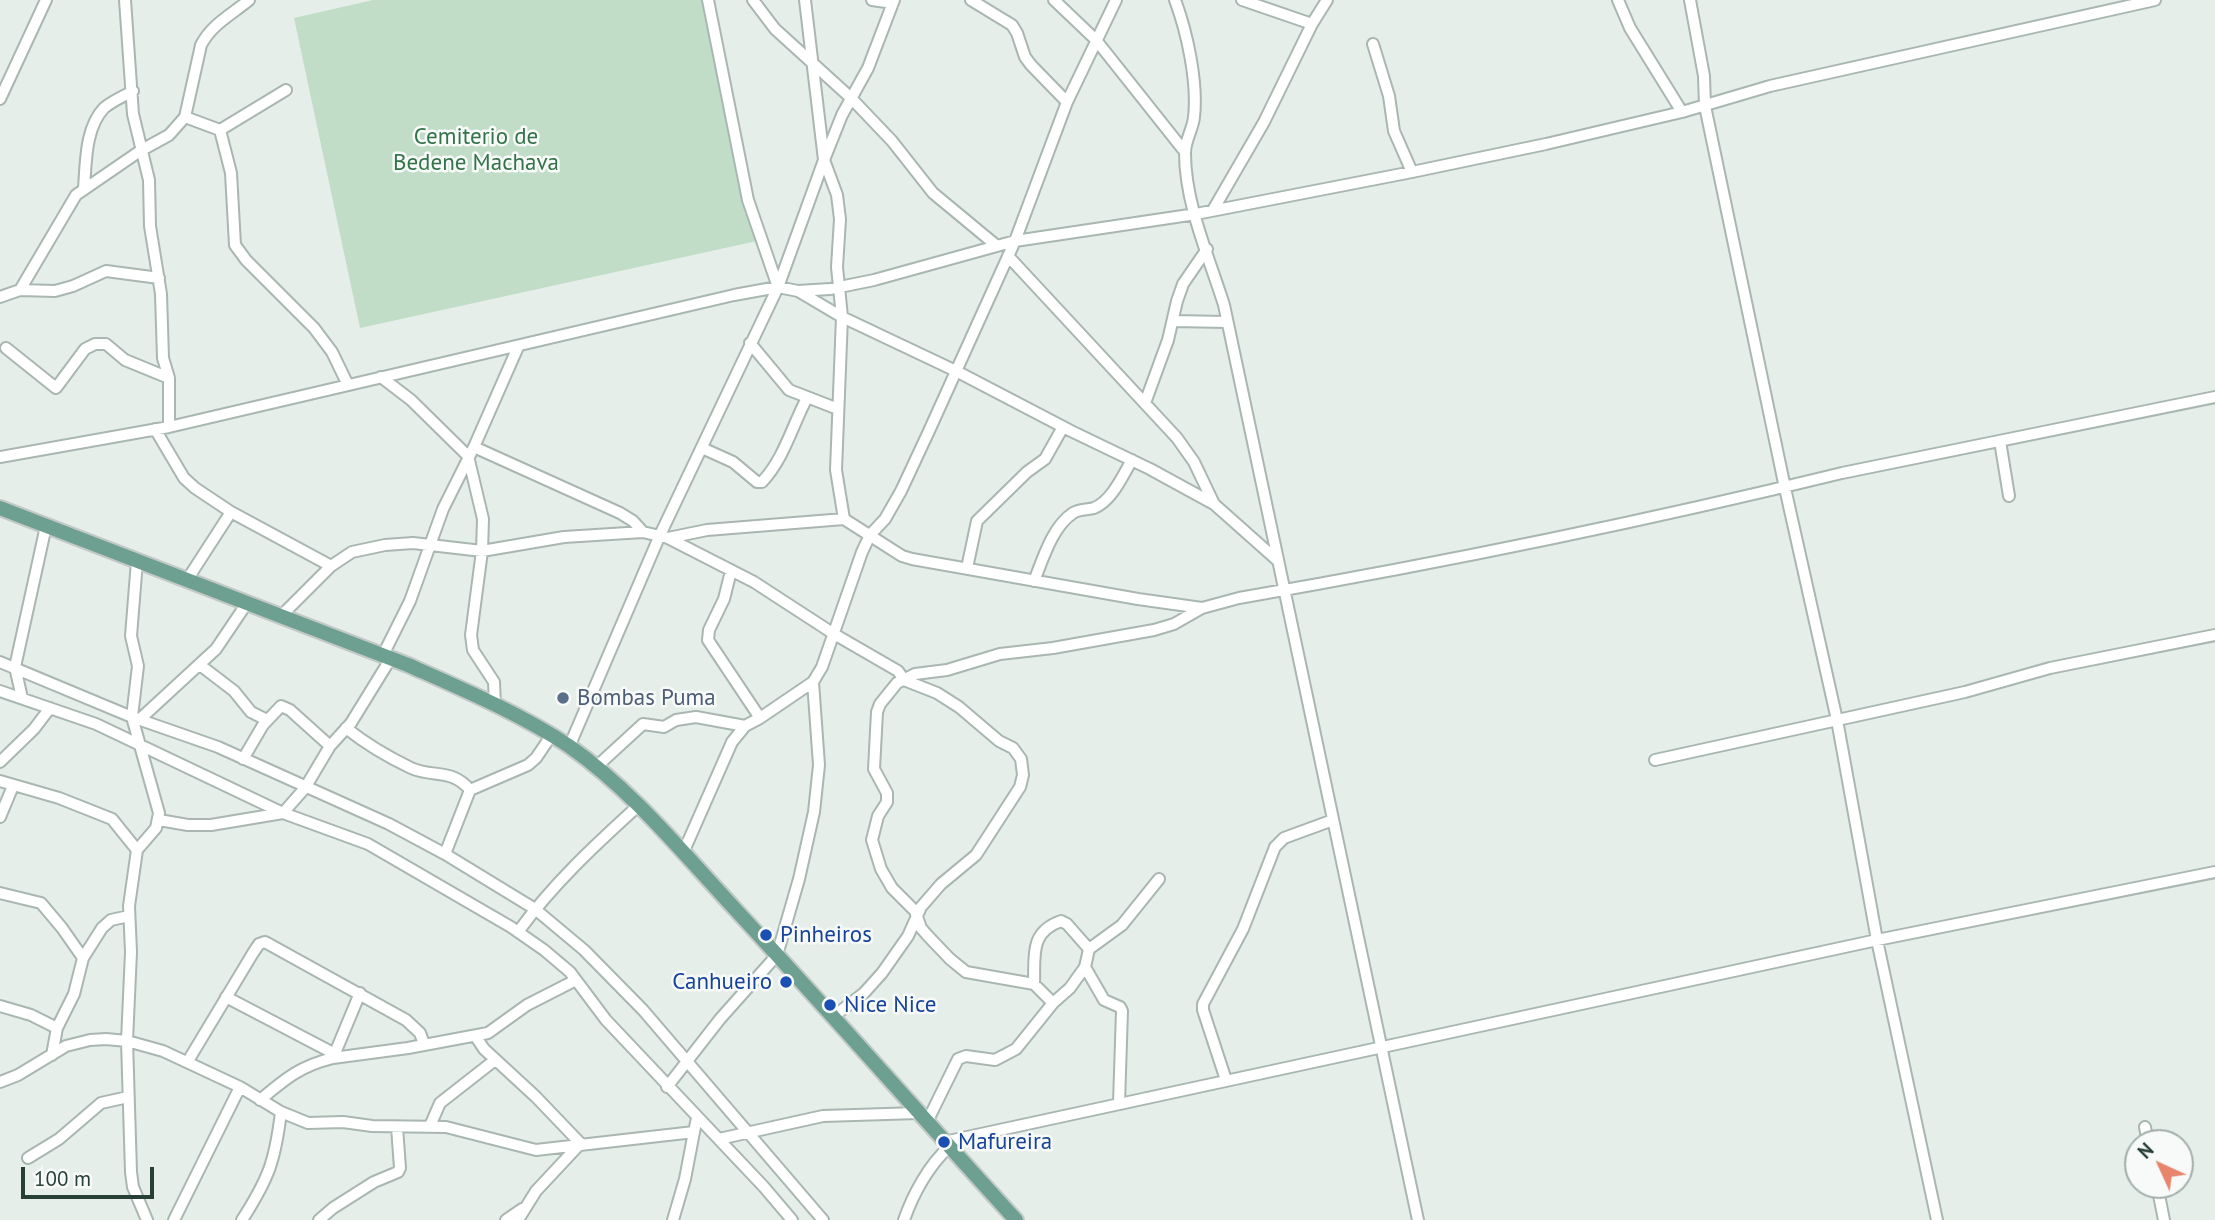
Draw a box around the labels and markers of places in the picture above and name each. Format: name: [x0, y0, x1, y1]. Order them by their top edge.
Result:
place label: Bombas Puma: [577, 684, 716, 712]
marker: Bombas Puma: [555, 690, 571, 706]
place label: Pinheiros: [780, 921, 872, 949]
marker: Pinheiros: [758, 927, 774, 943]
place label: Canhueiro: [672, 968, 772, 996]
marker: Canhueiro: [778, 974, 794, 990]
place label: Nice Nice: [844, 991, 936, 1019]
marker: Nice Nice: [822, 997, 838, 1013]
place label: Mafureira: [958, 1128, 1052, 1156]
marker: Mafureira: [936, 1134, 952, 1150]

